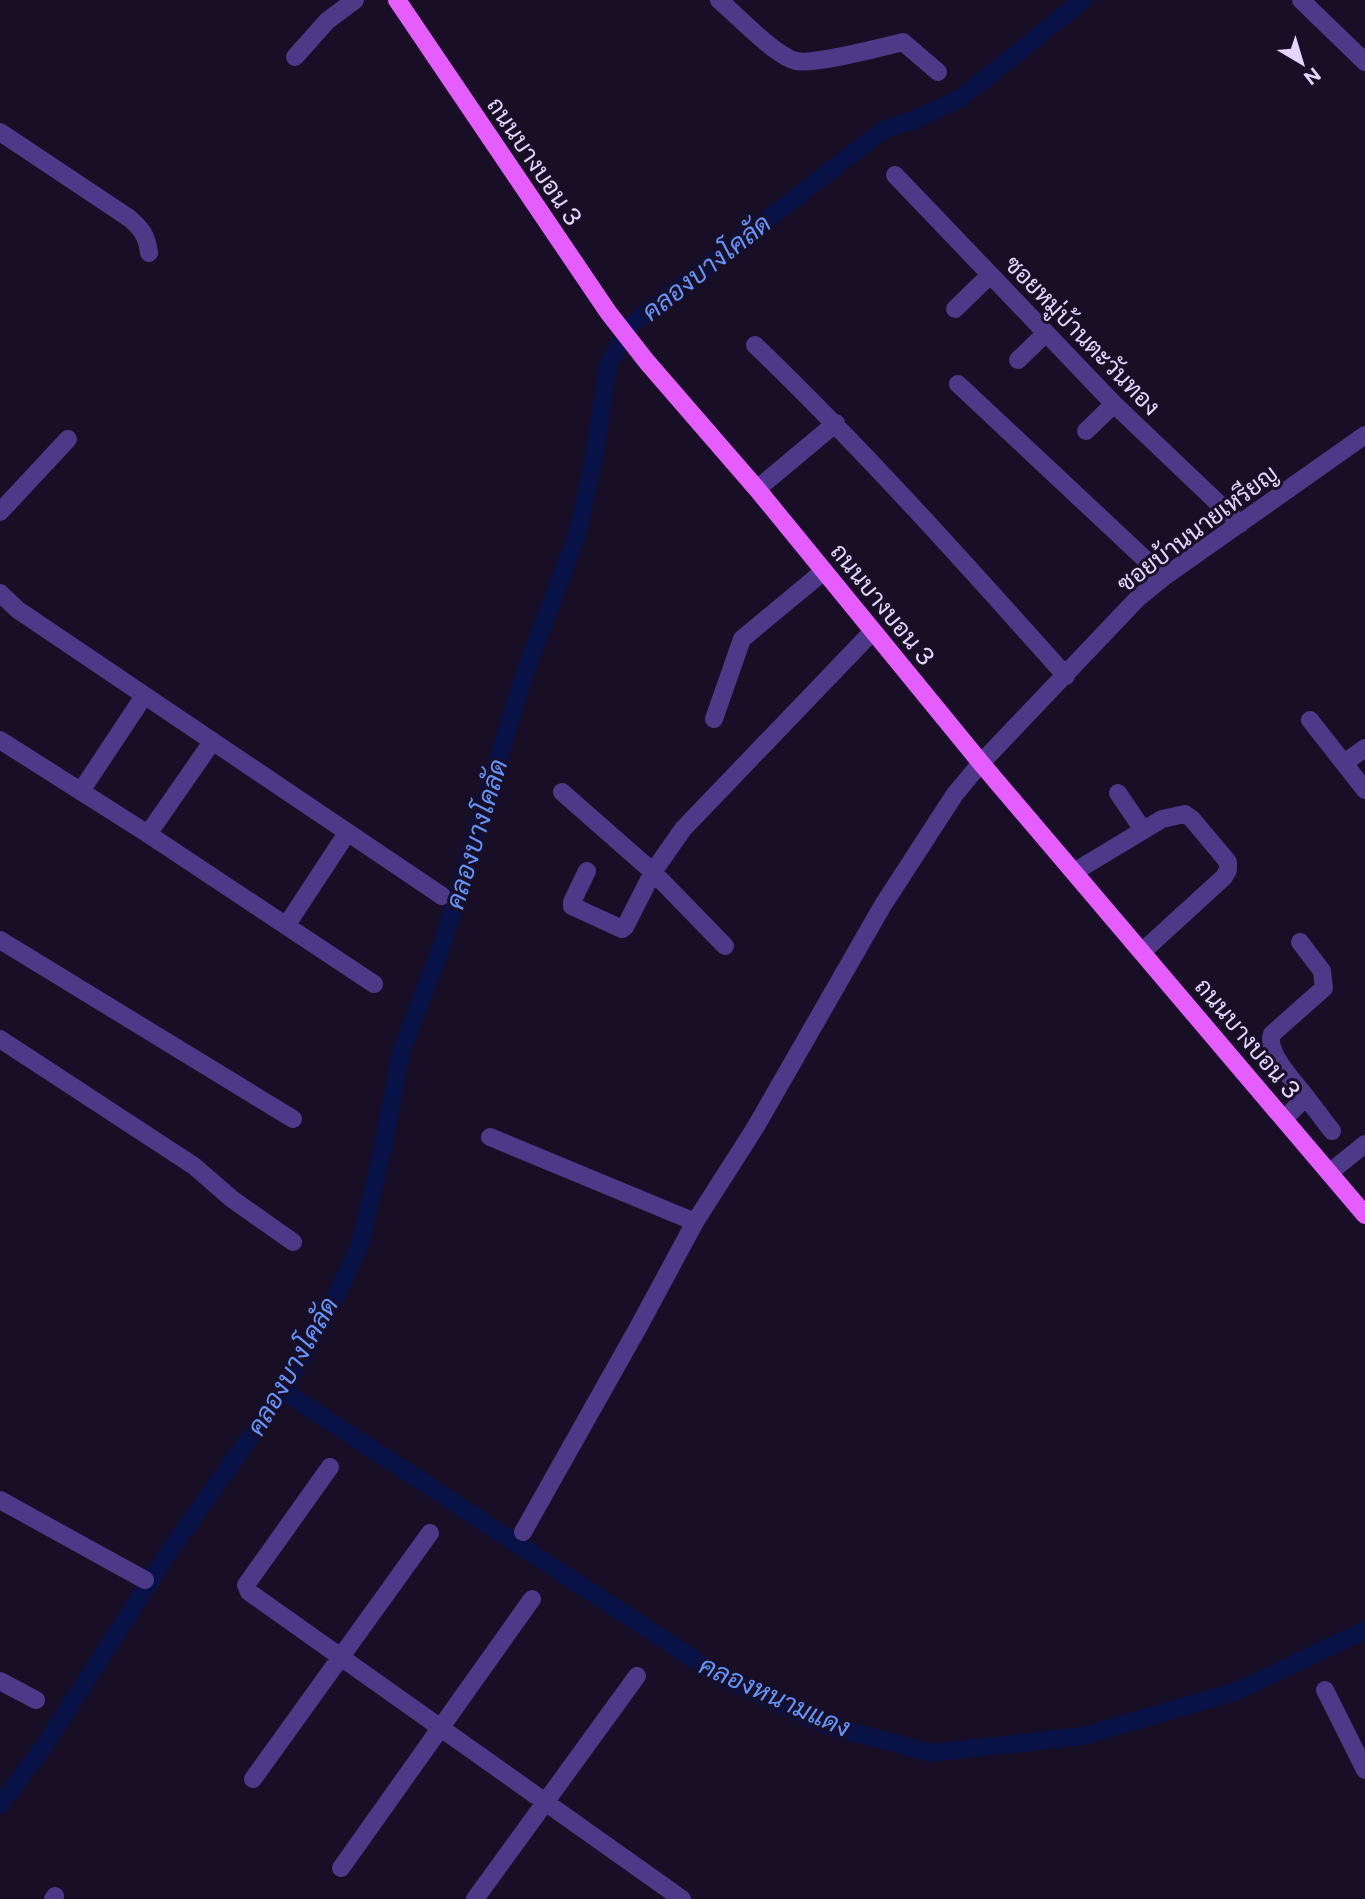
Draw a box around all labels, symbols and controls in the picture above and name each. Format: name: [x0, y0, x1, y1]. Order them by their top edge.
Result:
north arrow: [1267, 28, 1337, 98]
text: N: [1300, 63, 1325, 90]
street label: ถนนบางบอน 3: [482, 92, 588, 230]
water label: คลองบางโคลัด: [635, 207, 777, 327]
street label: ซอยหมู่บ้านตะวันทอง: [997, 249, 1166, 423]
street label: ซอยบ้านนายเหรียญ: [1111, 459, 1283, 598]
street label: ถนนบางบอน 3: [825, 538, 941, 670]
water label: คลองบางโคลัด: [439, 755, 513, 913]
street label: ถนนบางบอน 3: [1190, 972, 1306, 1104]
water label: คลองบางโคลัด: [240, 1291, 344, 1441]
water label: คลองหนามแดง: [695, 1649, 855, 1743]

